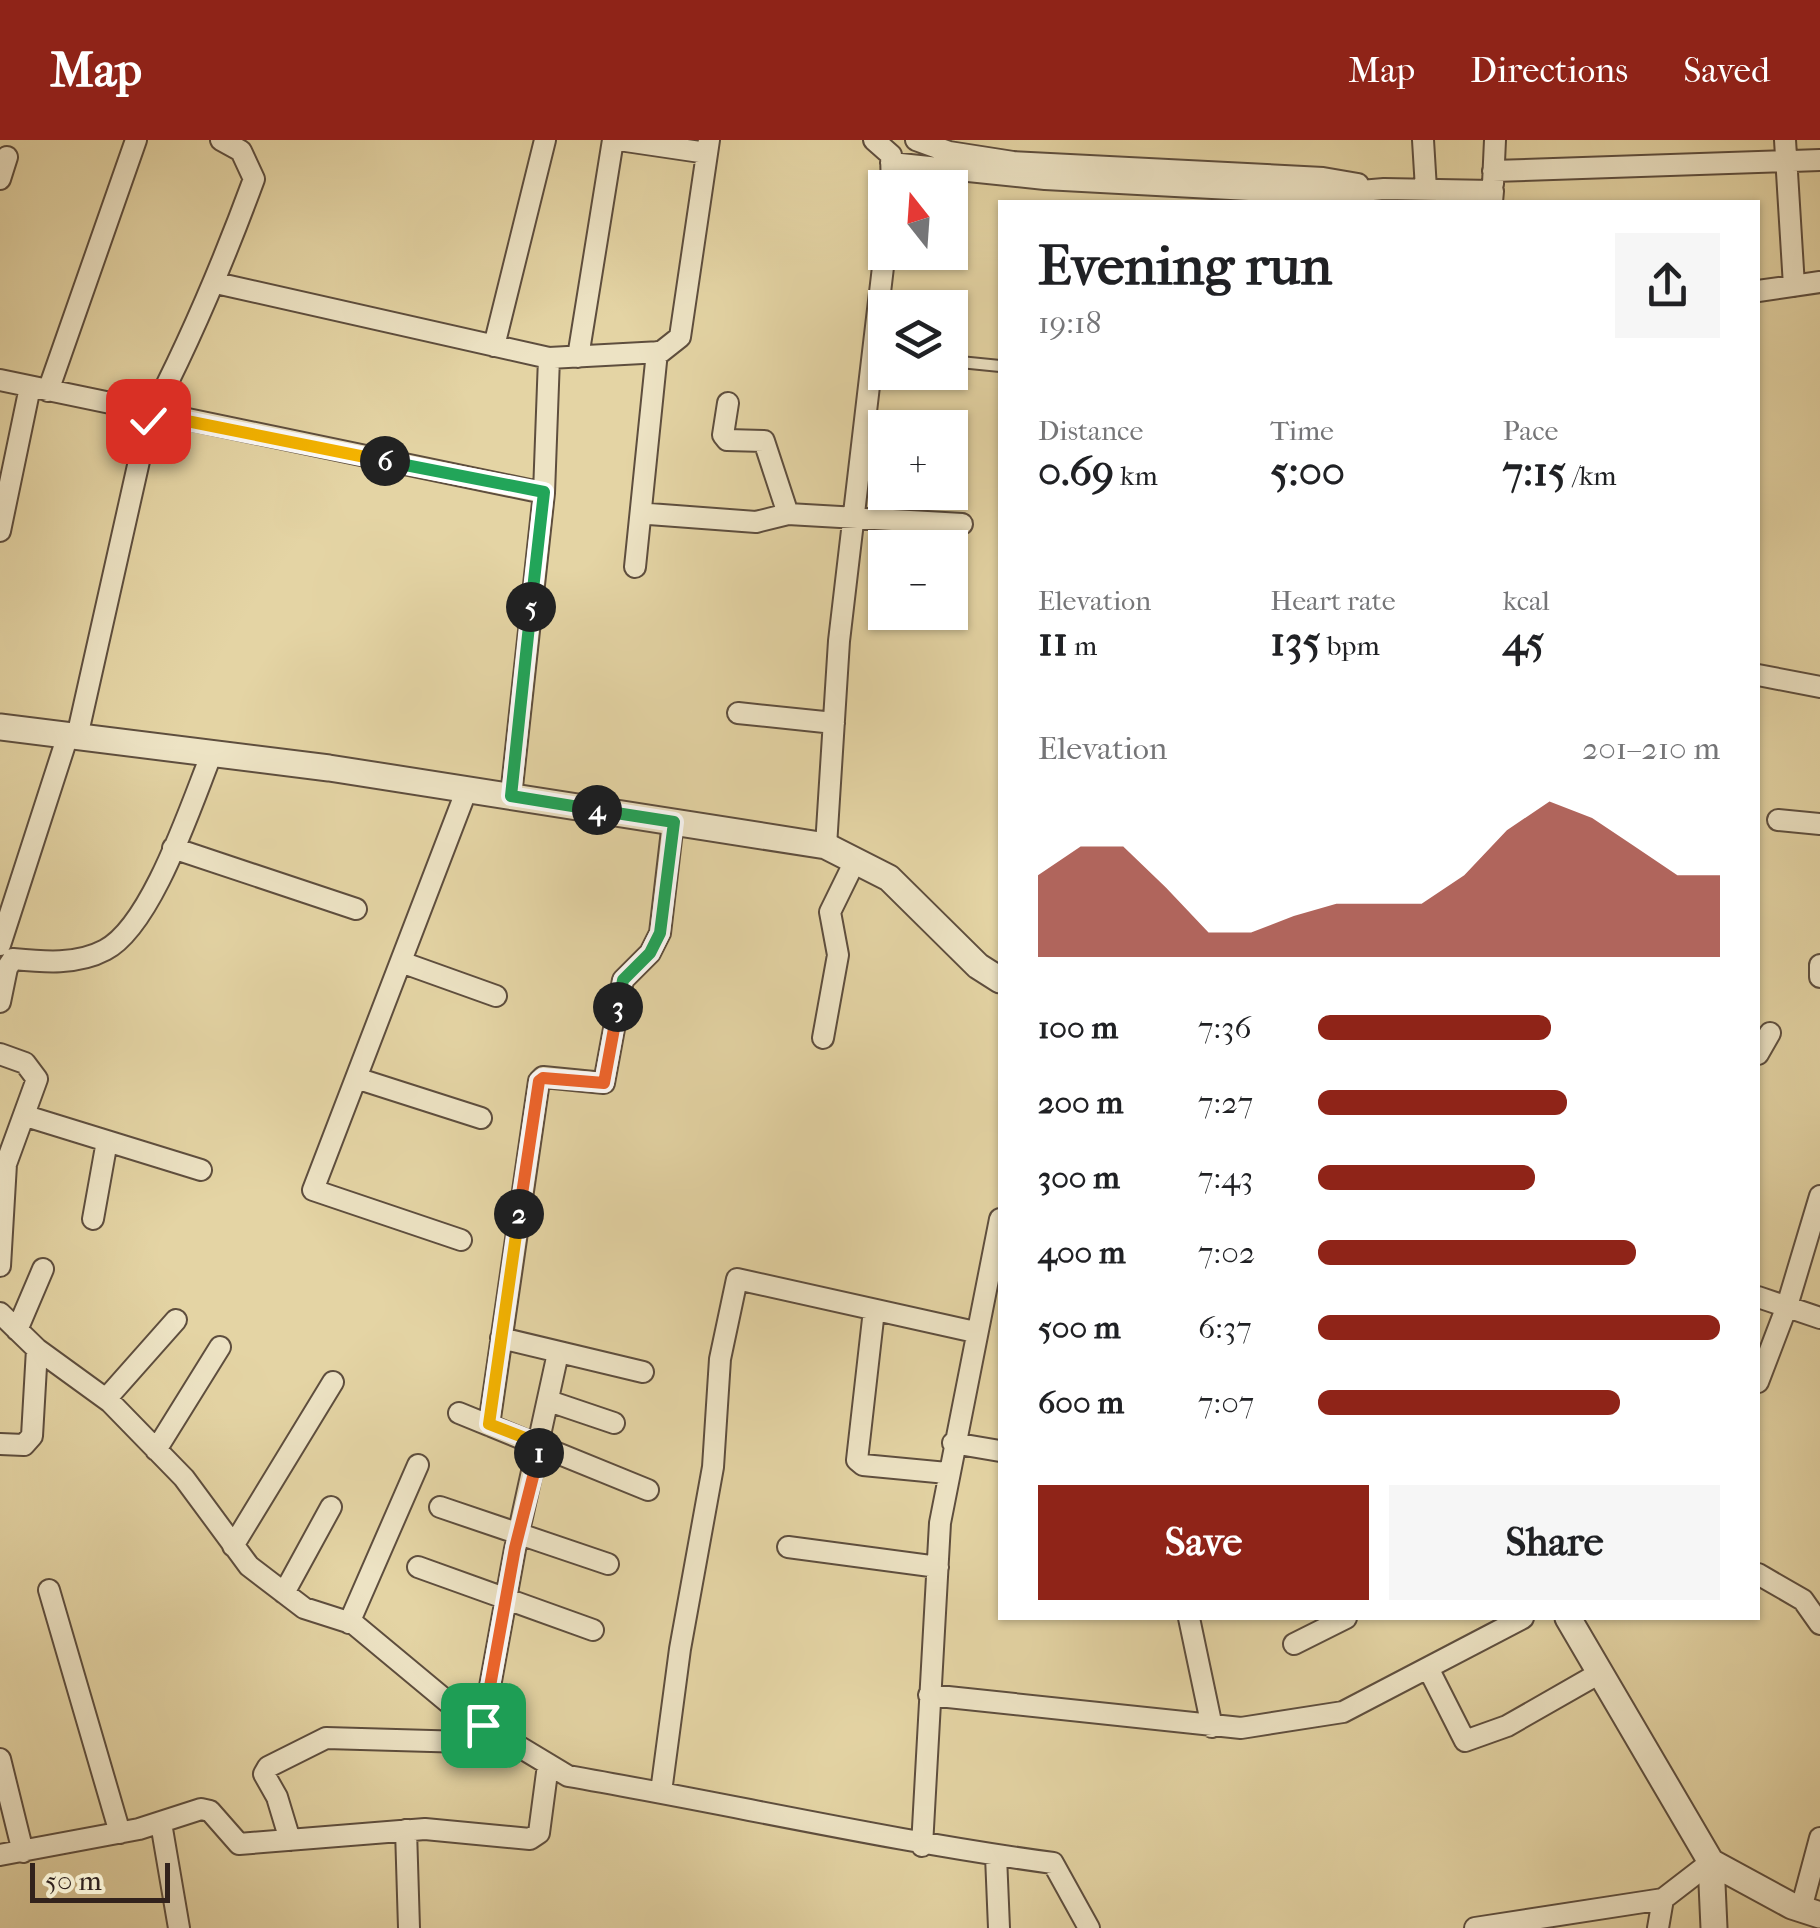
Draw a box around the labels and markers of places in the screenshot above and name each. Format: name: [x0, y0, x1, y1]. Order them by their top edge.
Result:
pin: [106, 379, 191, 464]
pin: 6: [360, 436, 410, 486]
pin: 5: [506, 582, 556, 632]
pin: 4: [572, 785, 622, 835]
pin: 3: [593, 982, 643, 1032]
pin: 2: [494, 1189, 544, 1239]
pin: 1: [514, 1428, 564, 1478]
pin: [441, 1683, 526, 1768]

